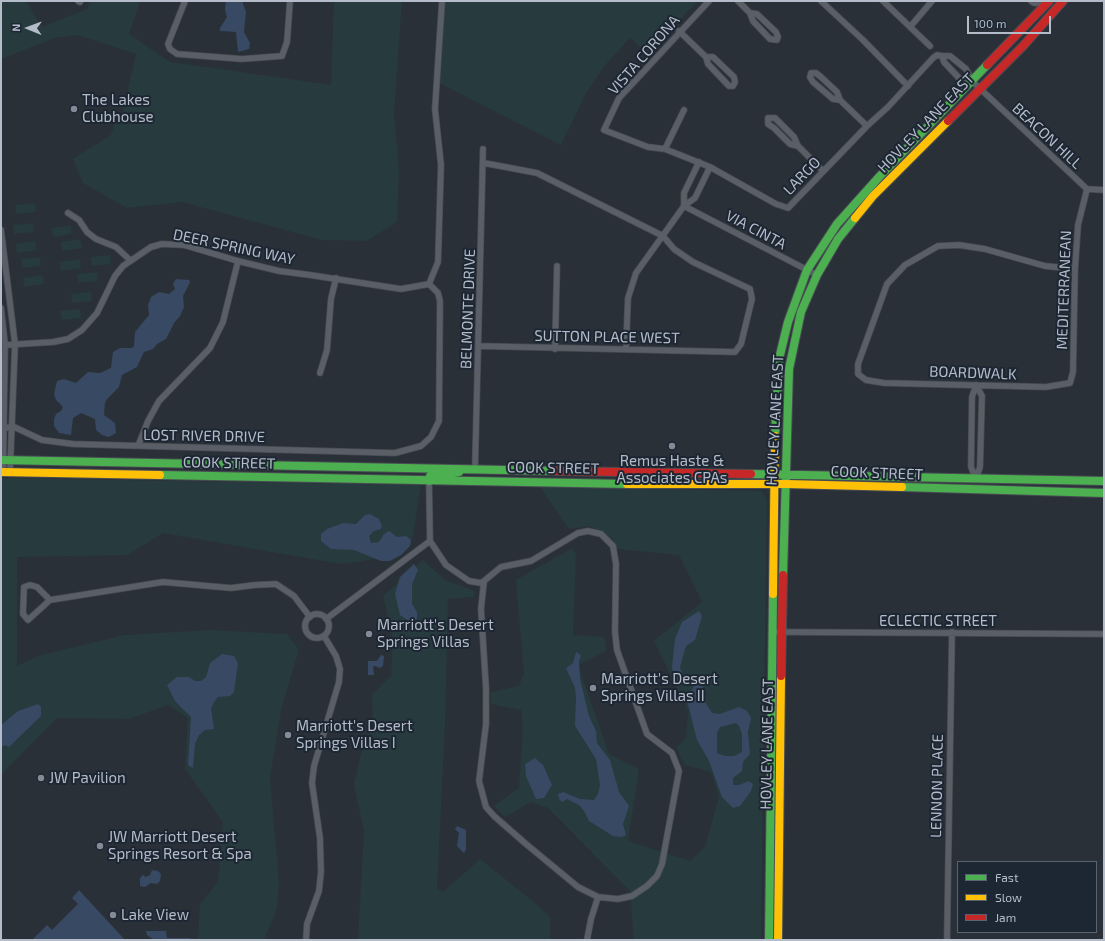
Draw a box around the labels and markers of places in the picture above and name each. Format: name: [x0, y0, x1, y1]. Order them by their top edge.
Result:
place label: The Lakes Clubhouse: [82, 91, 154, 126]
marker: The Lakes Clubhouse: [69, 104, 79, 114]
marker: Remus Haste & Associates CPAs: [667, 441, 677, 451]
place label: Remus Haste & Associates CPAs: [617, 452, 727, 487]
place label: Marriott's Desert Springs Villas: [377, 616, 494, 651]
marker: Marriott's Desert Springs Villas: [364, 629, 374, 639]
place label: Marriott's Desert Springs Villas II: [601, 670, 718, 705]
marker: Marriott's Desert Springs Villas II: [588, 683, 598, 693]
place label: Marriott's Desert Springs Villas I: [296, 717, 413, 752]
marker: Marriott's Desert Springs Villas I: [283, 730, 293, 740]
place label: JW Pavilion: [49, 769, 126, 787]
marker: JW Pavilion: [36, 773, 46, 783]
place label: JW Marriott Desert Springs Resort & Spa: [108, 828, 252, 863]
marker: JW Marriott Desert Springs Resort & Spa: [95, 841, 105, 851]
place label: Lake View: [121, 906, 189, 924]
marker: Lake View: [108, 910, 118, 920]

